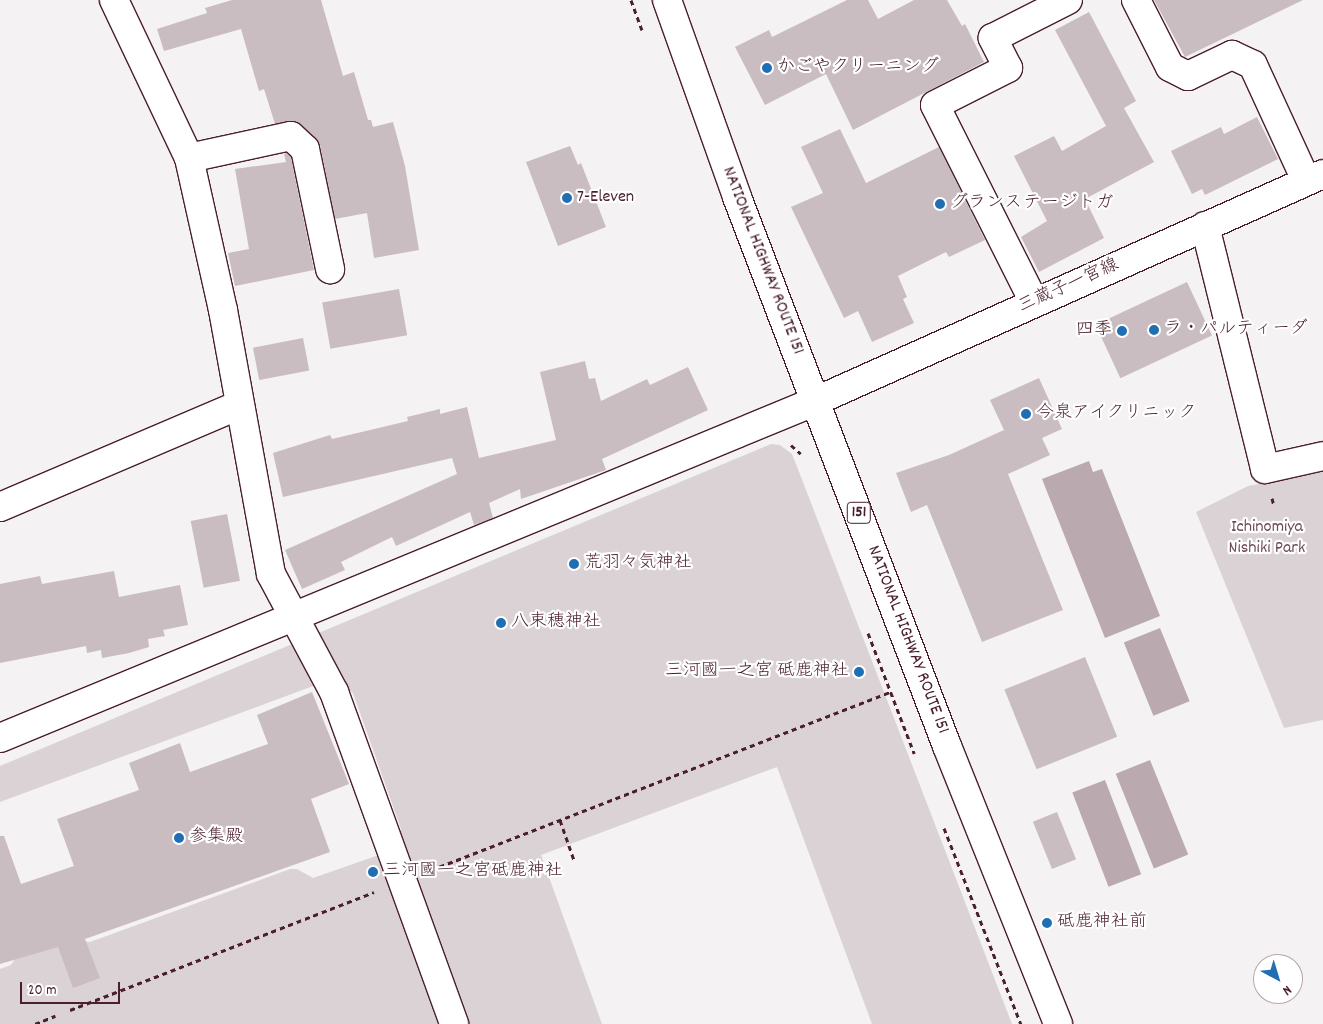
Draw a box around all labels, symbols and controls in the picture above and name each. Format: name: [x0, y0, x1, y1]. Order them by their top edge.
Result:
place label: かごやクリーニング: [777, 57, 939, 79]
marker: かごやクリーニング: [761, 62, 773, 74]
street label: NATIONAL HIGHWAY ROUTE 151: [716, 164, 808, 358]
place label: 7-Eleven: [577, 187, 634, 209]
marker: 7-Eleven: [561, 192, 573, 204]
place label: グランステージトガ: [950, 193, 1112, 215]
marker: グランステージトガ: [934, 198, 946, 210]
street label: 三蔵子一宮線: [1015, 255, 1123, 319]
place label: ラ・パルティーダ: [1164, 319, 1308, 341]
place label: 四季: [1076, 320, 1112, 342]
marker: ラ・パルティーダ: [1148, 324, 1160, 336]
marker: 四季: [1116, 325, 1128, 337]
place label: 今泉アイクリニック: [1036, 403, 1198, 425]
marker: 今泉アイクリニック: [1020, 408, 1032, 420]
road number: 151: [846, 499, 872, 526]
park label: Ichinomiya Nishiki Park: [1229, 518, 1305, 560]
street label: NATIONAL HIGHWAY ROUTE 151: [861, 543, 953, 737]
place label: 荒羽々気神社: [584, 553, 692, 575]
marker: 荒羽々気神社: [568, 558, 580, 570]
place label: 八束穂神社: [511, 612, 601, 634]
marker: 八束穂神社: [495, 617, 507, 629]
place label: 三河國一之宮 砥鹿神社: [665, 661, 849, 683]
marker: 三河國一之宮 砥鹿神社: [853, 666, 865, 678]
place label: 参集殿: [189, 827, 243, 849]
marker: 参集殿: [173, 832, 185, 844]
place label: 三河國一之宮砥鹿神社: [383, 861, 563, 883]
marker: 三河國一之宮砥鹿神社: [367, 866, 379, 878]
place label: 砥鹿神社前: [1057, 912, 1147, 934]
marker: 砥鹿神社前: [1041, 917, 1053, 929]
north arrow: [1253, 954, 1303, 1004]
scale bar: [22, 972, 122, 1004]
text: 20 m: [28, 980, 56, 1002]
text: N: [1278, 980, 1296, 1000]

